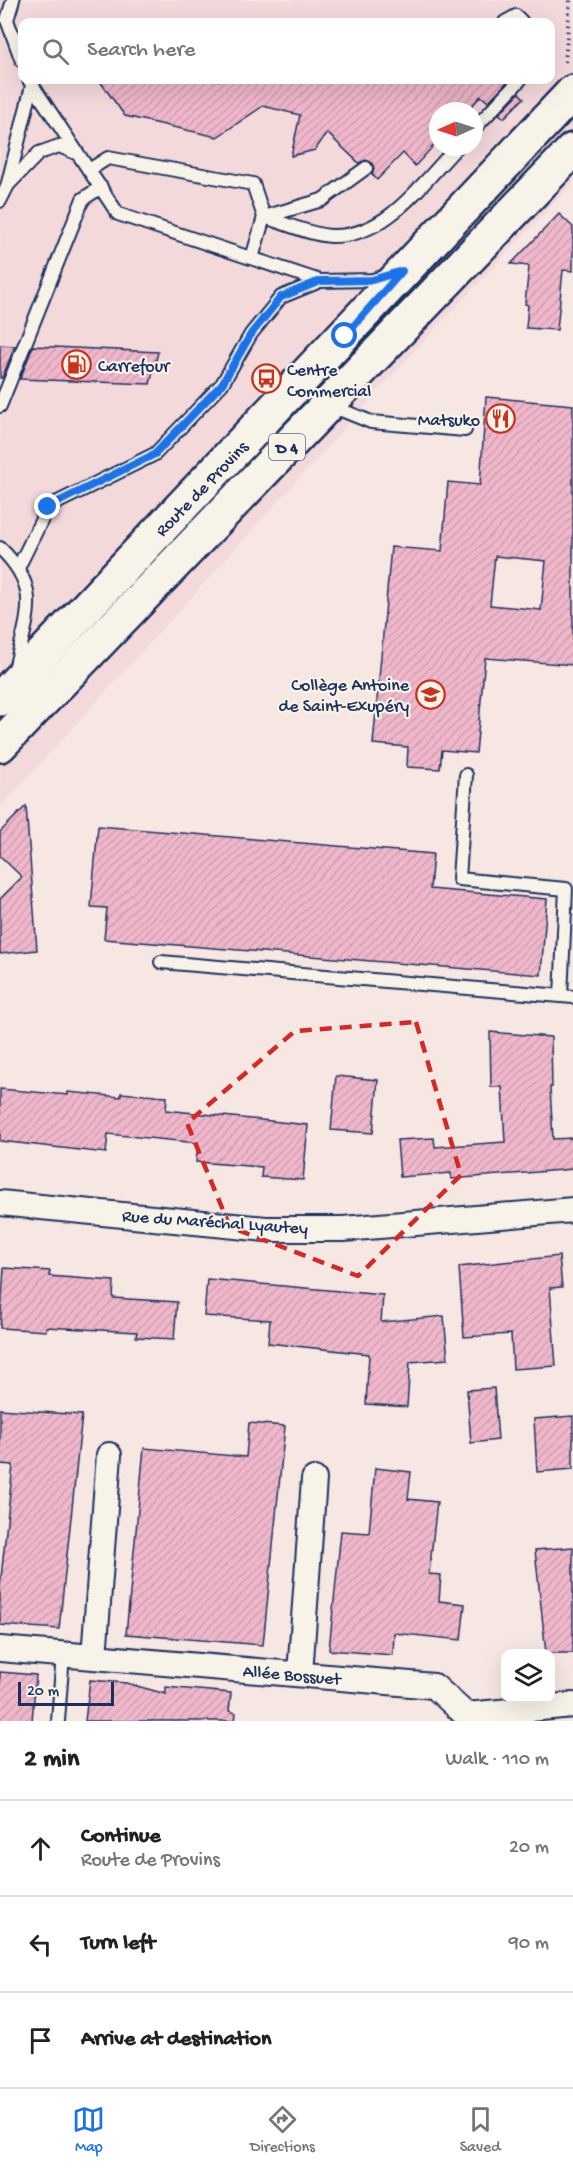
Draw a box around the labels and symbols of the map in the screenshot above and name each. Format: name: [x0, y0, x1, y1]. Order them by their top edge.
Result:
north arrow: [429, 102, 483, 156]
route start: [331, 322, 357, 348]
fuel station icon: Carrefour: [61, 349, 93, 381]
place label: Carrefour: [98, 357, 171, 378]
place label: Centre Commercial: [287, 361, 371, 403]
bus stop icon: Centre Commercial: [250, 363, 282, 395]
restaurant icon: Matsuko: [485, 403, 517, 435]
place label: Matsuko: [418, 411, 480, 432]
road number: D 4: [269, 434, 305, 460]
street label: Route de Provins: [152, 437, 255, 542]
route end: [34, 493, 60, 519]
place label: Collège Antoine de Saint-Exupéry: [279, 676, 410, 718]
school or university icon: Collège Antoine de Saint-Exupéry: [414, 678, 446, 710]
street label: Rue du Maréchal Lyautey: [121, 1207, 309, 1240]
street label: Allée Bossuet: [242, 1662, 343, 1691]
scale bar: [18, 1679, 114, 1706]

